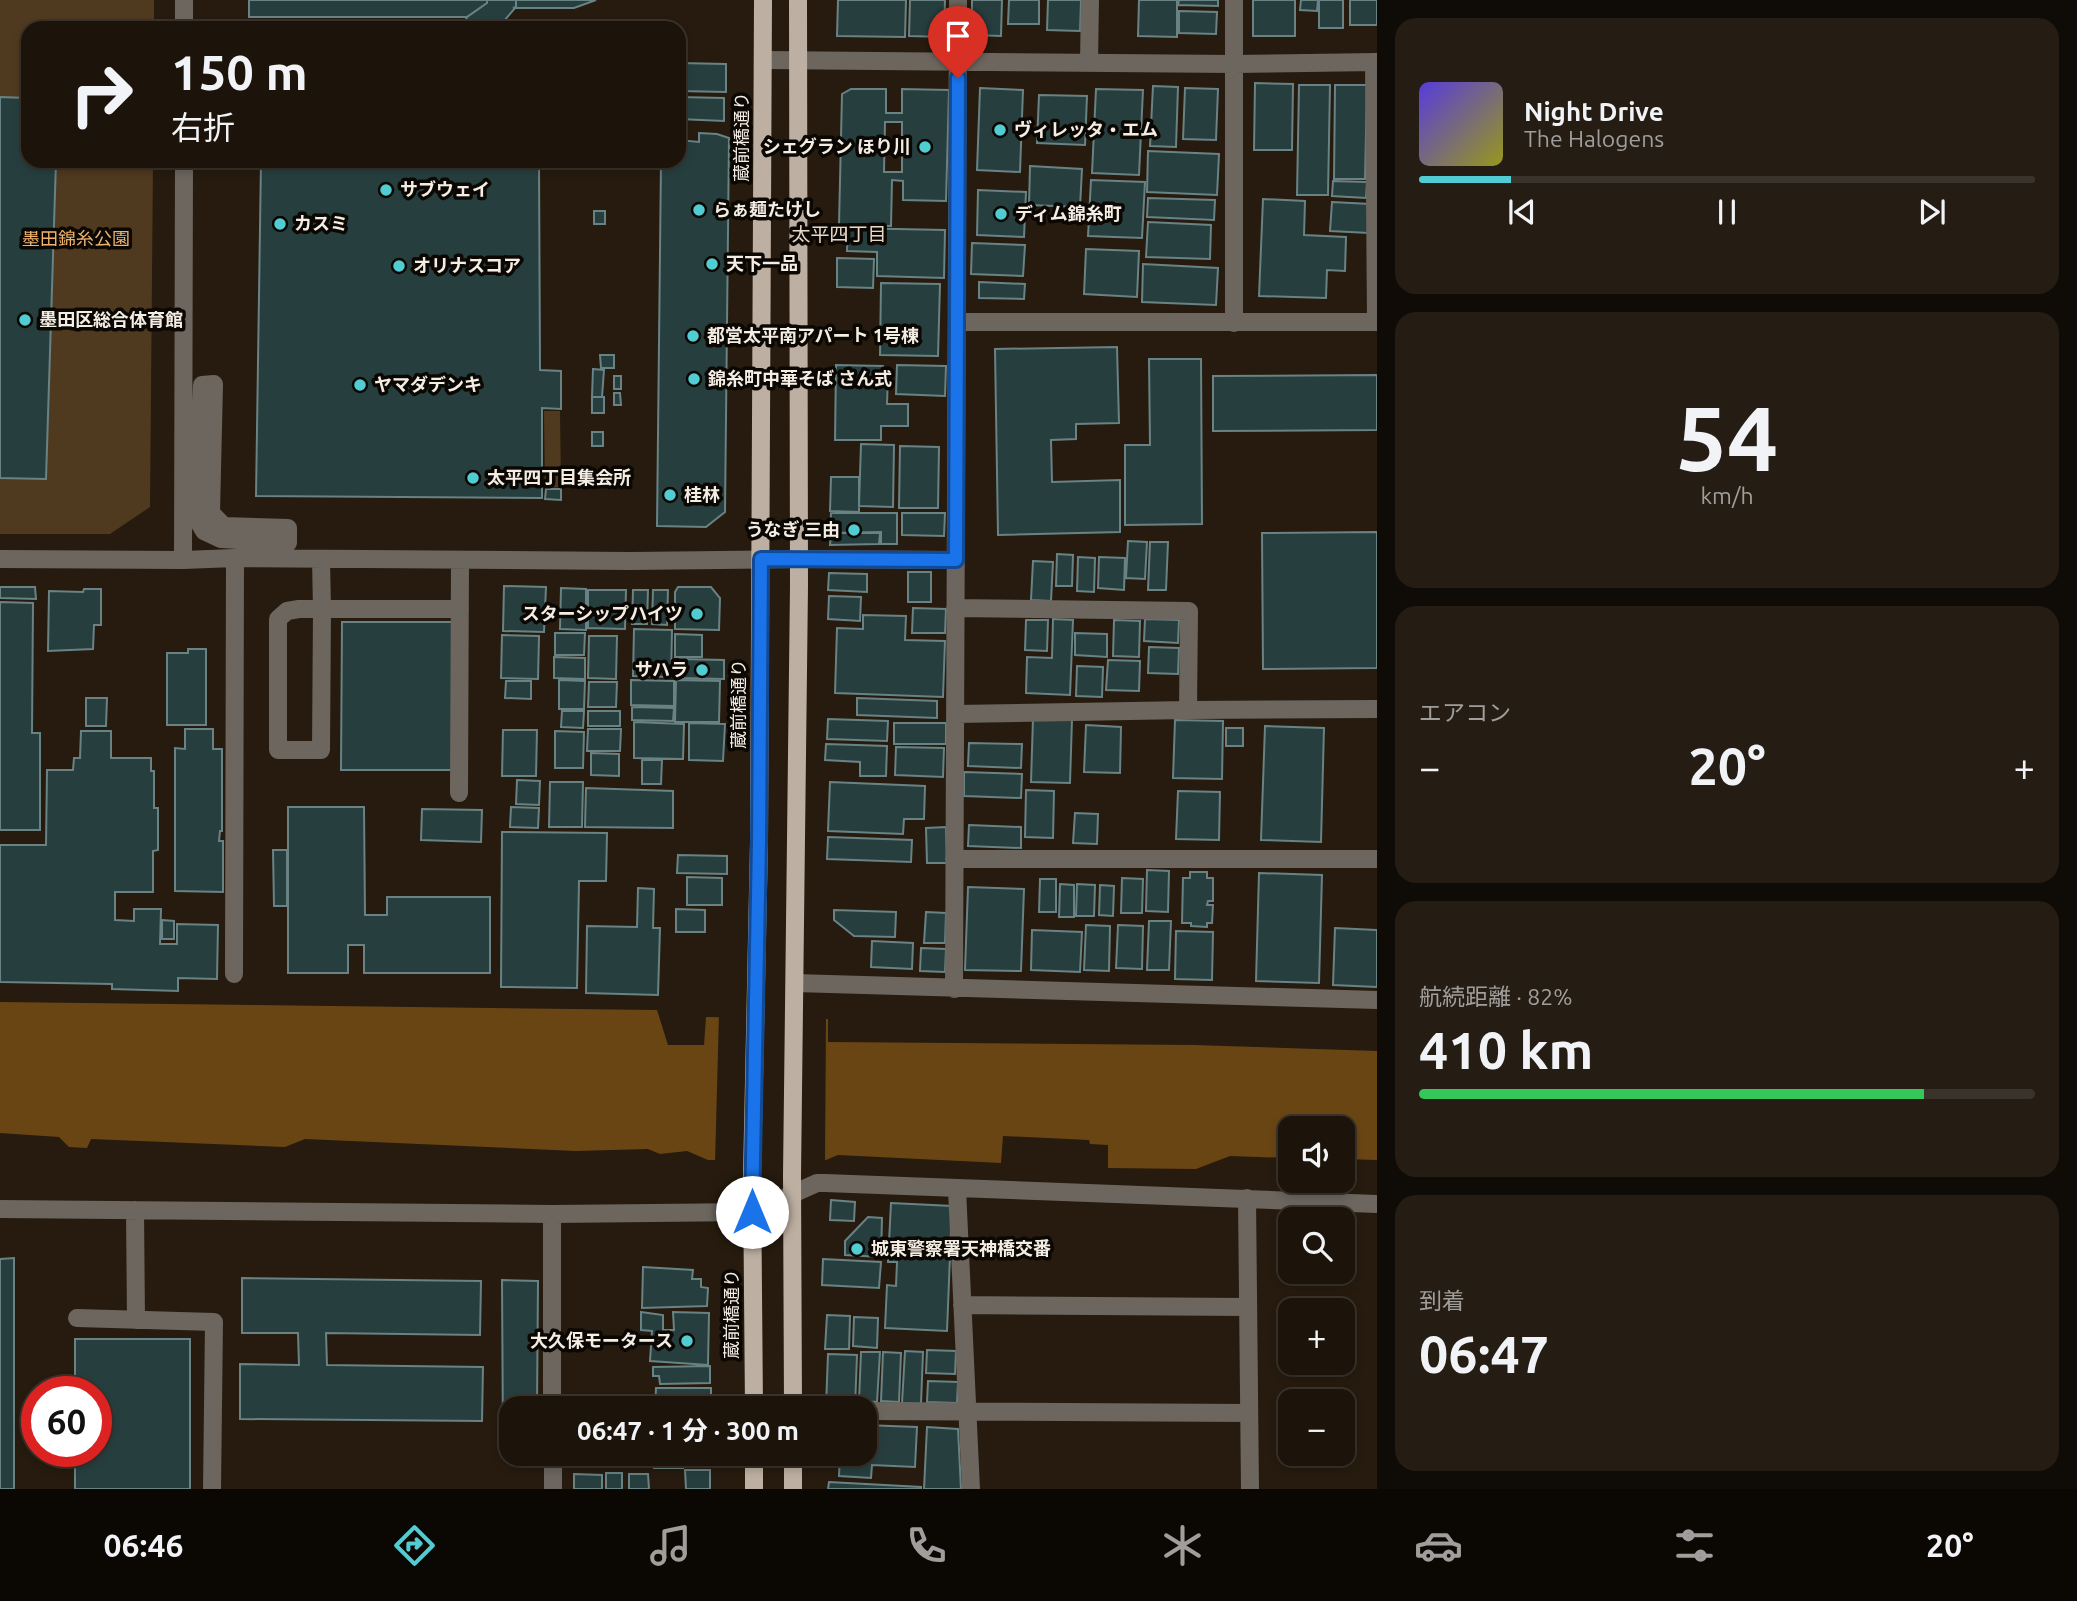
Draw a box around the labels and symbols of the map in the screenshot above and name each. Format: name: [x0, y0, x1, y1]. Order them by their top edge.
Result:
pin: [928, 6, 988, 78]
street label: 蔵前橋通り: [731, 92, 751, 182]
place label: ヴィレッタ・エム: [1014, 119, 1158, 139]
marker: ヴィレッタ・エム: [992, 122, 1008, 138]
place label: シェグラン ほり川: [763, 136, 911, 156]
marker: シェグラン ほり川: [917, 139, 933, 155]
place label: サブウェイ: [400, 179, 490, 199]
marker: サブウェイ: [378, 182, 394, 198]
place label: らぁ麺たけし: [713, 199, 821, 219]
marker: らぁ麺たけし: [691, 202, 707, 218]
place label: ディム錦糸町: [1015, 203, 1122, 223]
marker: ディム錦糸町: [993, 206, 1009, 222]
place label: カスミ: [294, 213, 348, 233]
marker: カスミ: [272, 216, 288, 232]
district label: 太平四丁目: [791, 223, 887, 245]
park label: 墨田錦糸公園: [22, 228, 130, 248]
place label: 天下一品: [726, 253, 798, 273]
place label: オリナスコア: [413, 255, 521, 275]
marker: 天下一品: [704, 256, 720, 272]
marker: オリナスコア: [391, 258, 407, 274]
place label: 墨田区総合体育館: [39, 309, 183, 329]
marker: 墨田区総合体育館: [17, 312, 33, 328]
place label: 都営太平南アパート 1号棟: [707, 325, 919, 345]
marker: 都営太平南アパート 1号棟: [685, 328, 701, 344]
place label: 錦糸町中華そば さん式: [708, 368, 892, 388]
marker: 錦糸町中華そば さん式: [686, 371, 702, 387]
place label: ヤマダデンキ: [374, 374, 482, 394]
marker: ヤマダデンキ: [352, 377, 368, 393]
place label: 太平四丁目集会所: [487, 467, 631, 487]
marker: 太平四丁目集会所: [465, 470, 481, 486]
place label: 桂林: [684, 484, 720, 504]
marker: 桂林: [662, 487, 678, 503]
place label: うなぎ 三由: [746, 519, 840, 539]
marker: うなぎ 三由: [846, 522, 862, 538]
place label: スターシップハイツ: [522, 603, 683, 623]
marker: スターシップハイツ: [689, 606, 705, 622]
place label: サハラ: [635, 659, 688, 679]
street label: 蔵前橋通り: [728, 659, 748, 749]
marker: サハラ: [694, 662, 710, 678]
position arrow: [715, 1175, 789, 1249]
place label: 城東警察署天神橋交番: [871, 1238, 1051, 1258]
marker: 城東警察署天神橋交番: [849, 1241, 865, 1257]
street label: 蔵前橋通り: [721, 1269, 741, 1359]
place label: 大久保モータース: [530, 1330, 673, 1350]
marker: 大久保モータース: [679, 1333, 695, 1349]
speed limit sign: 60: [21, 1376, 112, 1467]

